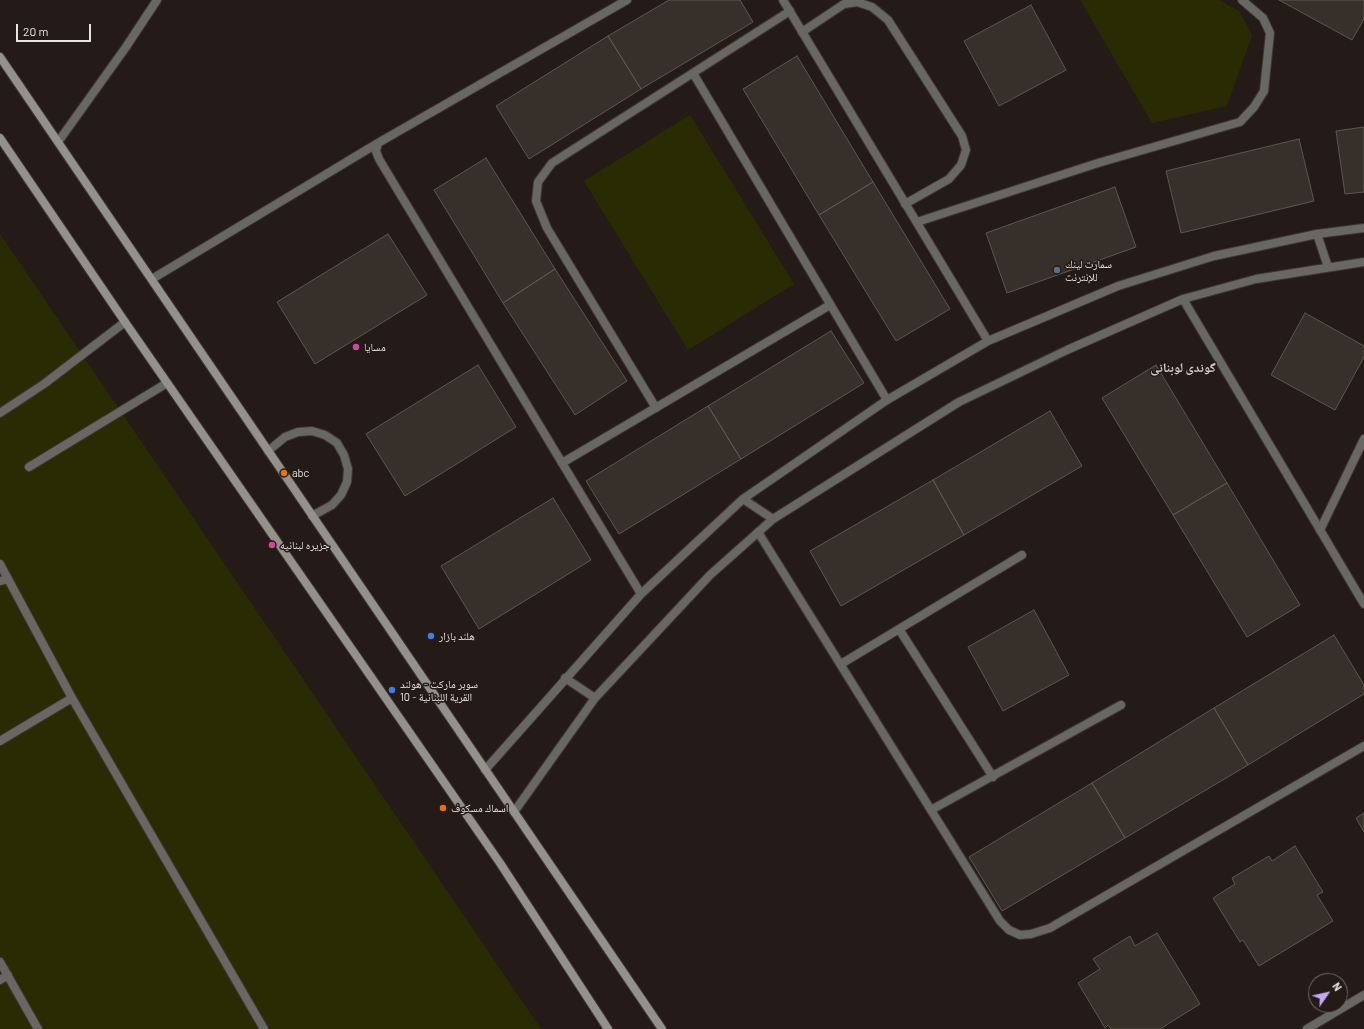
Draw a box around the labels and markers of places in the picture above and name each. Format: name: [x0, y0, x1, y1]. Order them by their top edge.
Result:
place label: سمارت لينك للإنترنت: [1065, 257, 1112, 283]
marker: سمارت لينك للإنترنت: [1052, 265, 1062, 275]
place label: مسايا: [364, 340, 386, 354]
marker: مسايا: [351, 342, 361, 352]
place label: abc: [292, 466, 309, 480]
marker: abc: [279, 468, 289, 478]
place label: جزيره لبنانيه: [280, 538, 330, 552]
marker: جزيره لبنانيه: [267, 540, 277, 550]
place label: هلند بازار: [439, 629, 475, 643]
marker: هلند بازار: [426, 631, 436, 641]
place label: سوبر ماركت - هولند 10 - القرية اللبنانية: [400, 677, 478, 703]
marker: سوبر ماركت - هولند 10 - القرية اللبنانية: [387, 685, 397, 695]
place label: اسماك مسكوف: [451, 801, 508, 815]
marker: اسماك مسكوف: [438, 803, 448, 813]

